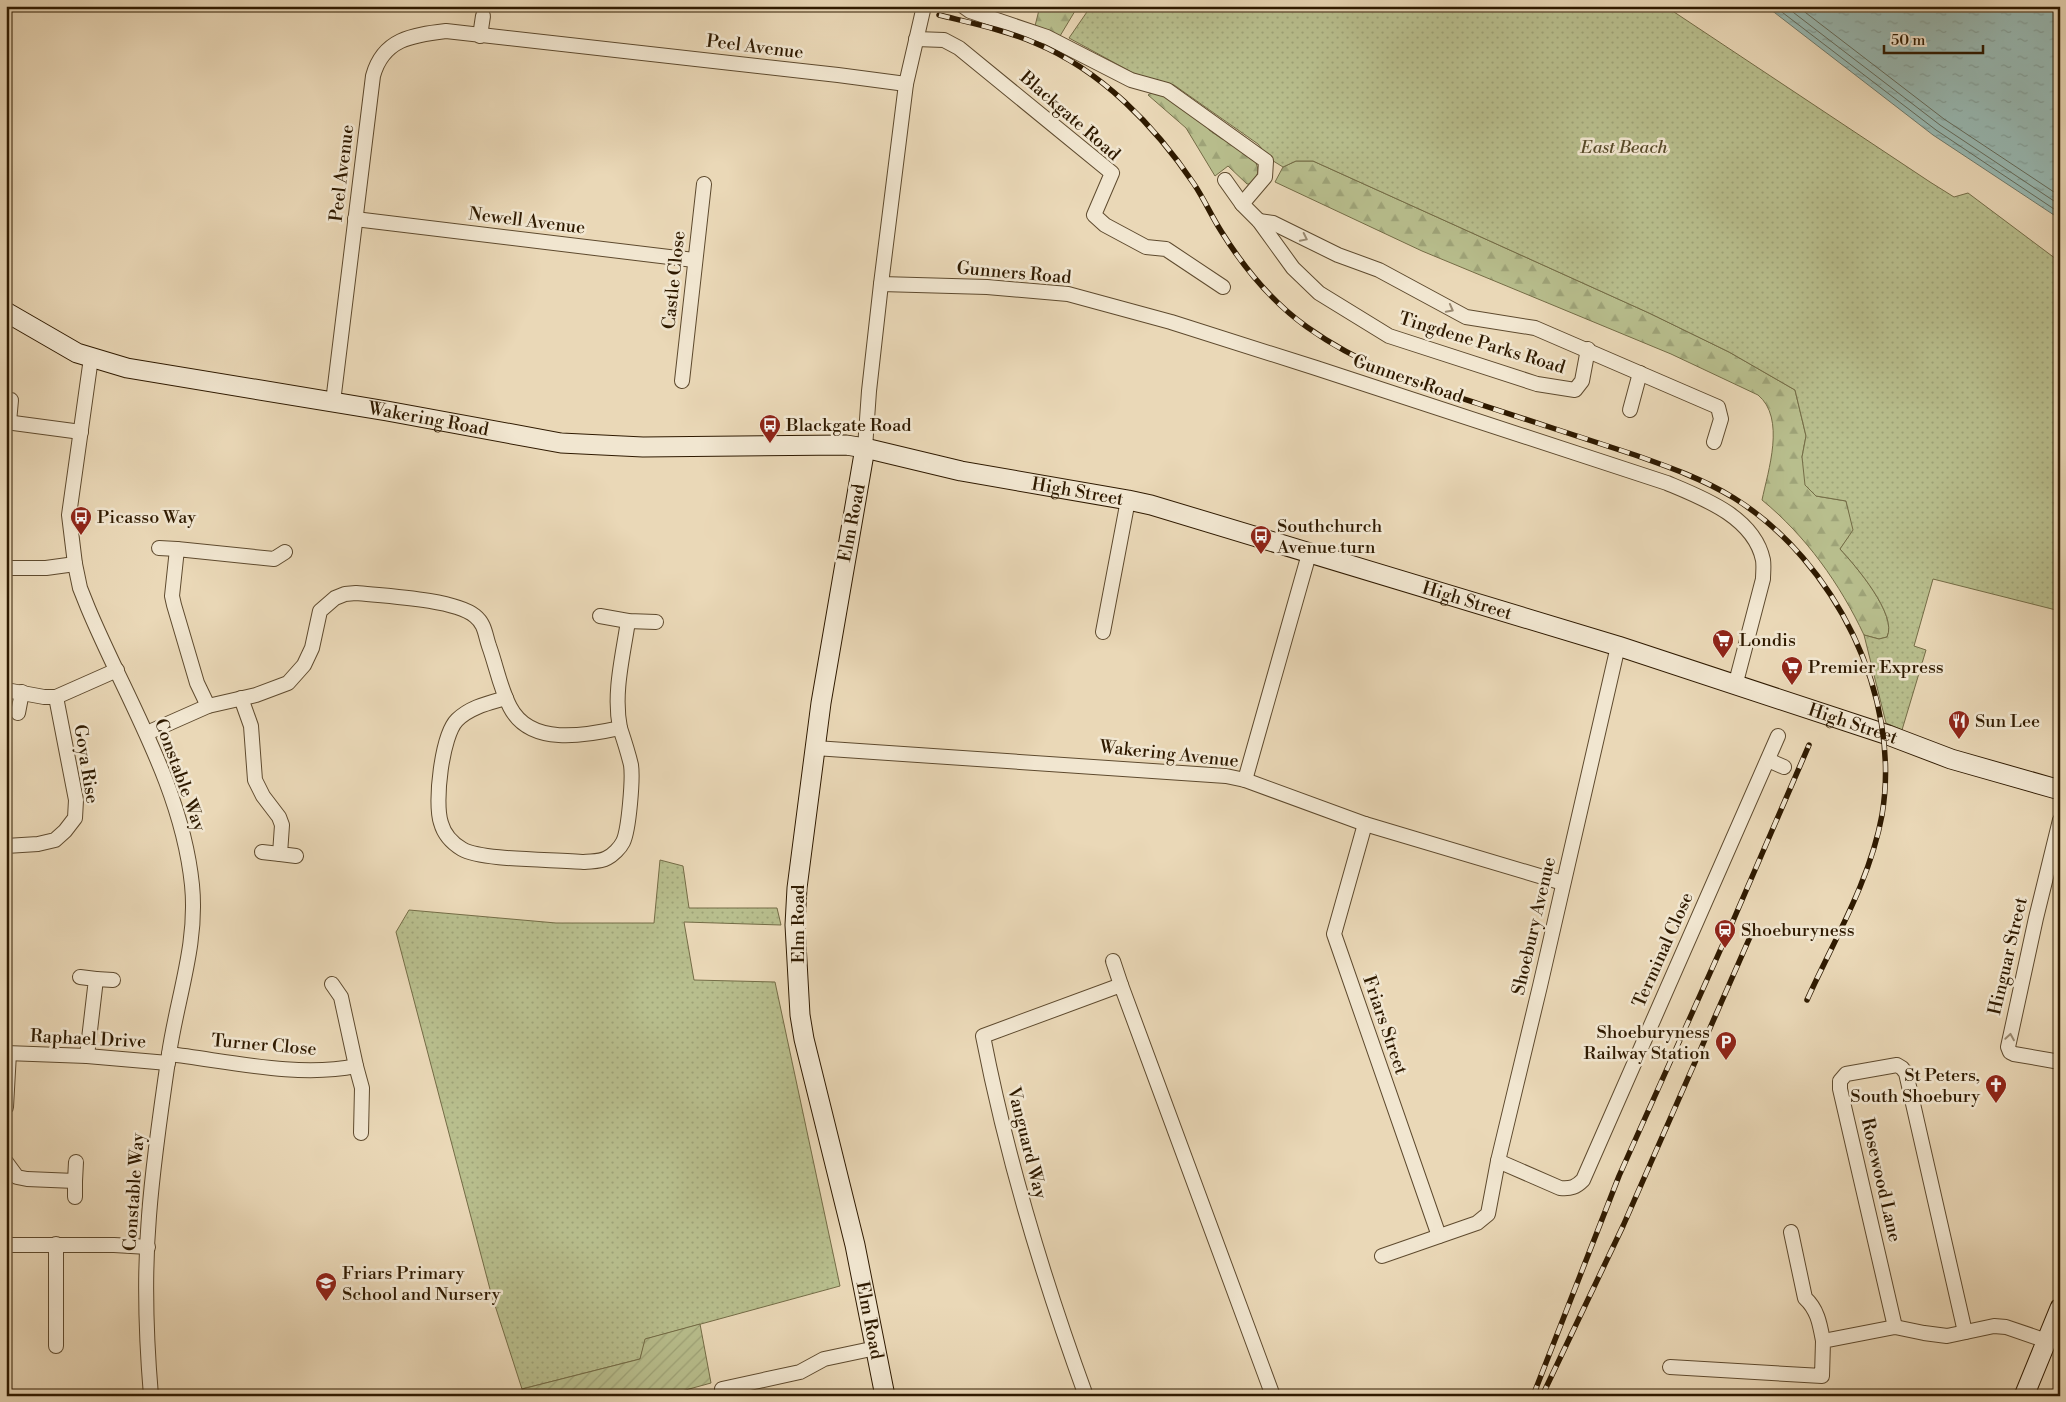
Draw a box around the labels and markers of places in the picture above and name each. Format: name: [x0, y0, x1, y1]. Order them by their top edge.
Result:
bus stop icon: Blackgate Road: [758, 413, 782, 444]
place label: Blackgate Road: [785, 414, 912, 437]
bus stop icon: Picasso Way: [69, 505, 93, 536]
place label: Picasso Way: [97, 506, 196, 529]
place label: Southchurch Avenue turn: [1276, 515, 1382, 559]
bus stop icon: Southchurch Avenue turn: [1249, 524, 1273, 555]
supermarket icon: Londis: [1711, 628, 1735, 659]
place label: Londis: [1739, 629, 1796, 652]
supermarket icon: Premier Express: [1780, 655, 1804, 686]
place label: Premier Express: [1808, 656, 1944, 679]
restaurant icon: Sun Lee: [1947, 709, 1971, 740]
place label: Sun Lee: [1975, 710, 2040, 733]
station icon: Shoeburyness: [1713, 918, 1737, 949]
place label: Shoeburyness: [1741, 919, 1855, 942]
place label: Shoeburyness Railway Station: [1584, 1021, 1710, 1065]
parking icon: Shoeburyness Railway Station: [1714, 1030, 1738, 1061]
place label: St Peters, South Shoebury: [1850, 1064, 1980, 1108]
church icon: St Peters, South Shoebury: [1984, 1073, 2008, 1104]
place label: Friars Primary School and Nursery: [342, 1262, 501, 1306]
school or university icon: Friars Primary School and Nursery: [314, 1271, 338, 1302]

